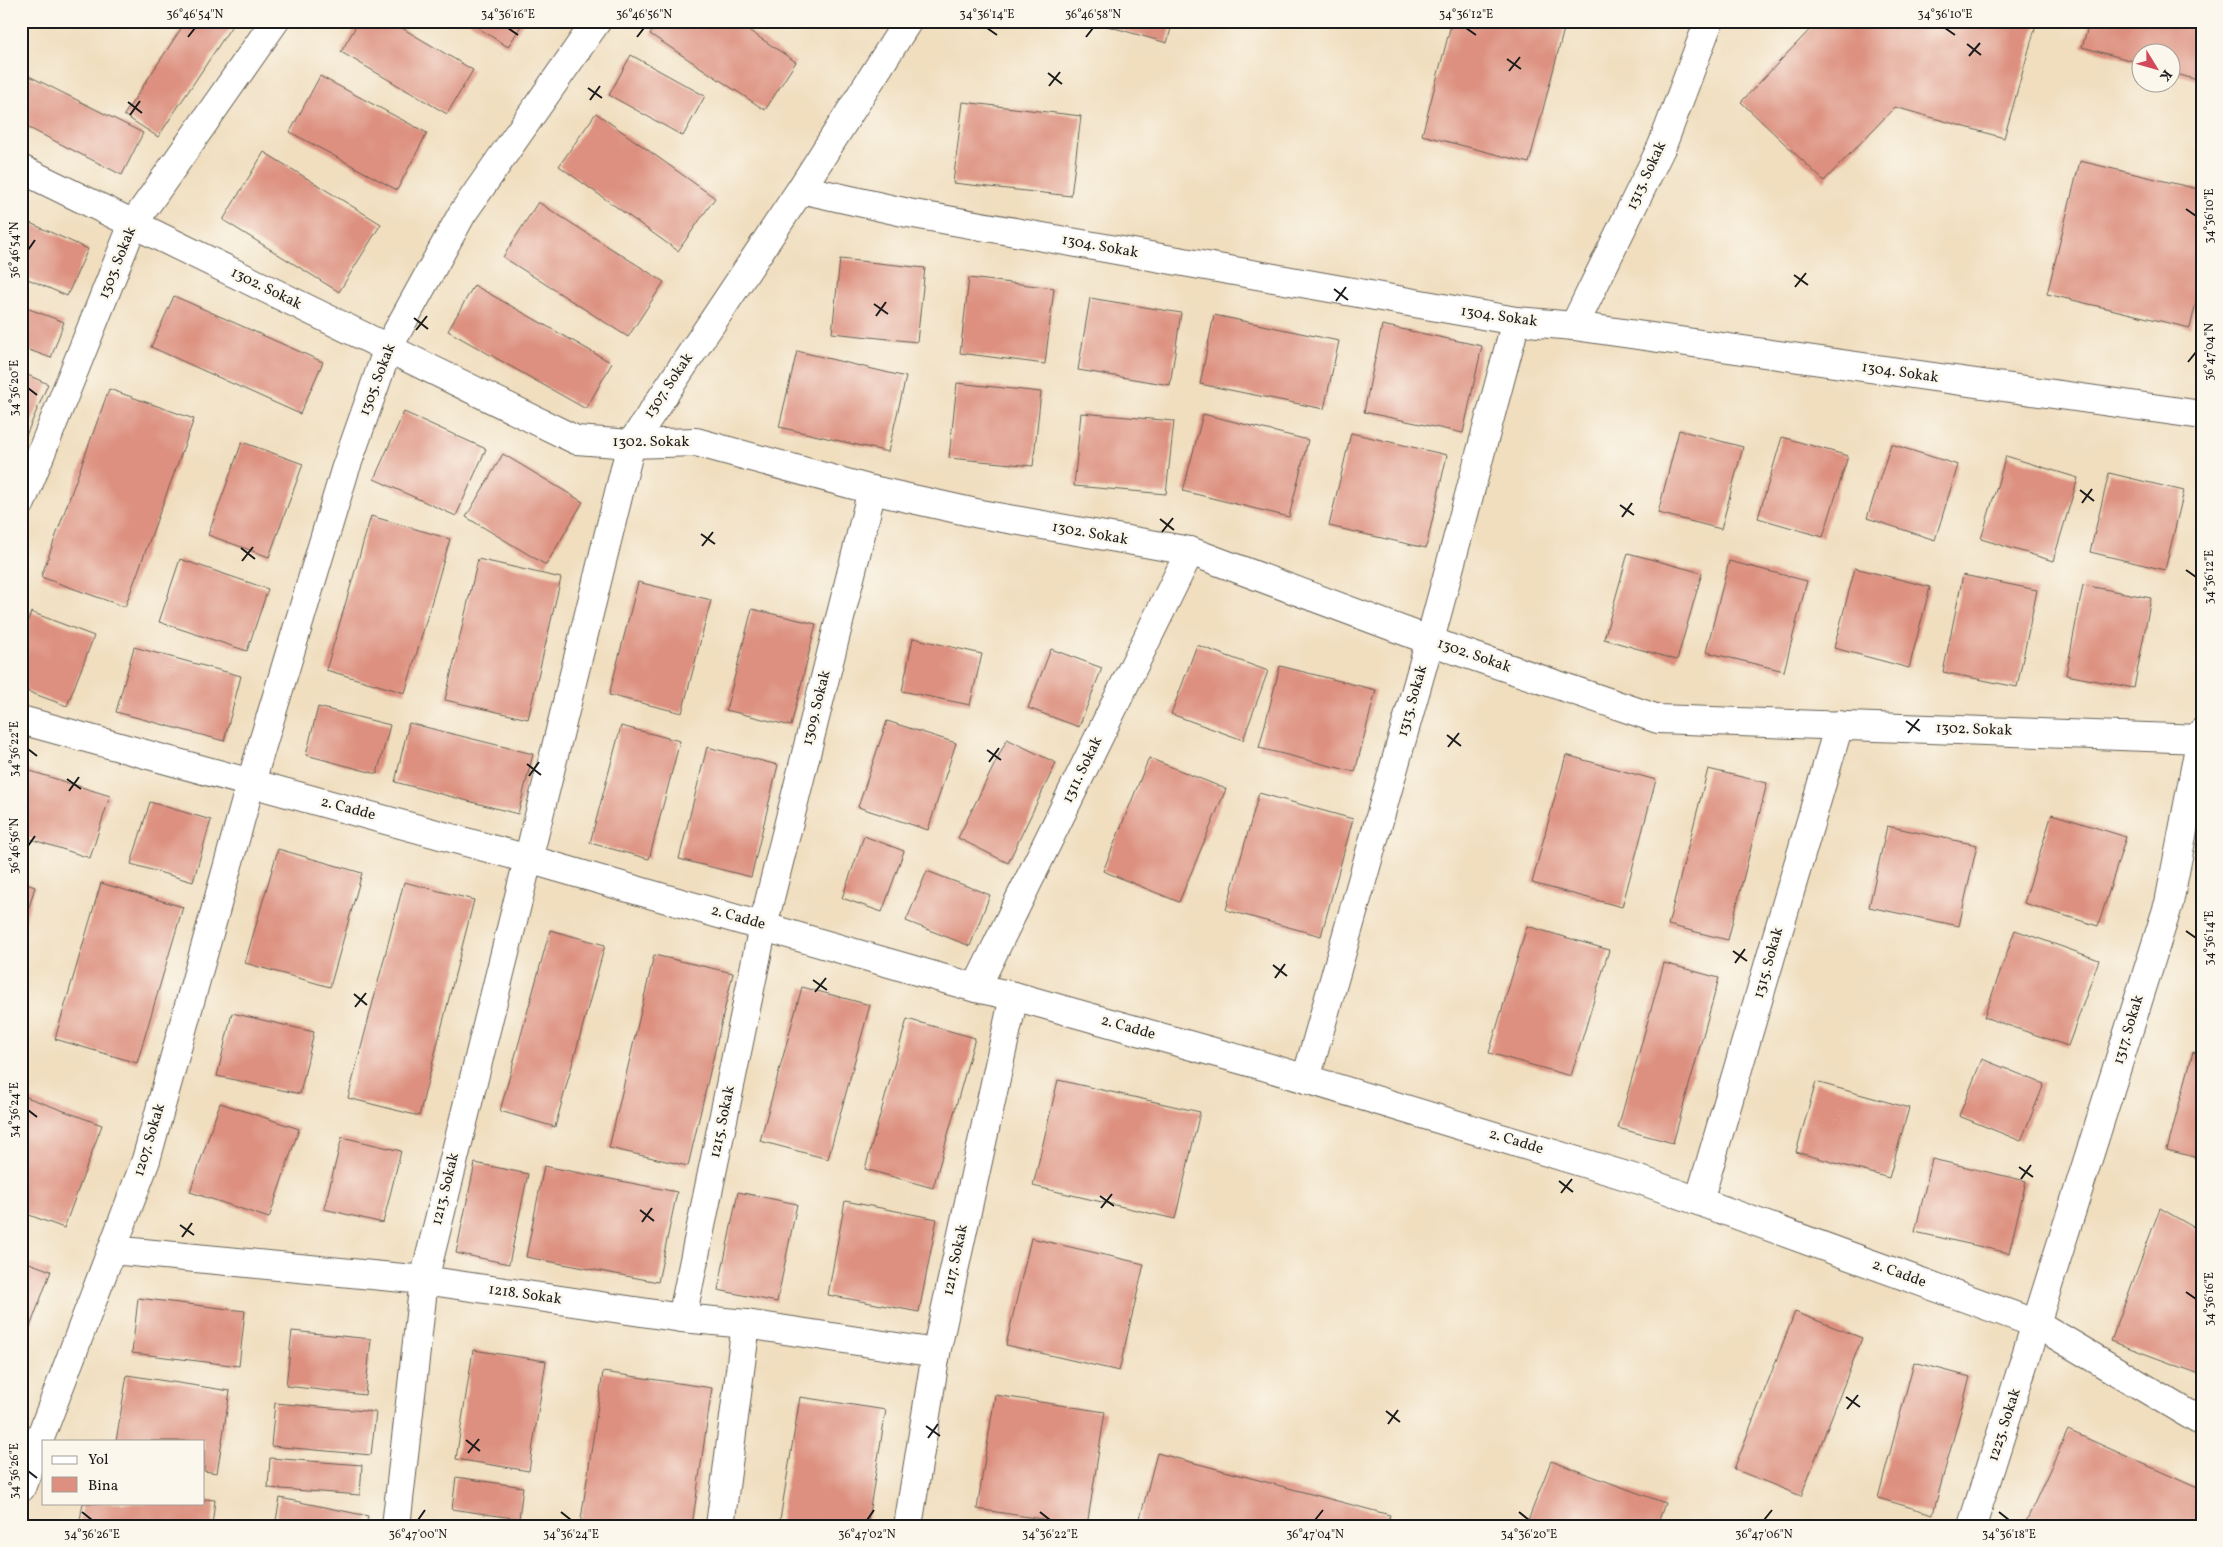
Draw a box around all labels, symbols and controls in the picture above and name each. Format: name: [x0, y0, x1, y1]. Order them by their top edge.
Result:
text: 36°46'54"N: [167, 7, 224, 23]
text: 34°36'16"E: [481, 7, 535, 23]
text: 36°46'56"N: [616, 7, 672, 23]
text: 34°36'14"E: [960, 7, 1014, 23]
text: 36°46'58"N: [1065, 7, 1121, 23]
text: 34°36'12"E: [1439, 7, 1493, 23]
text: 34°36'10"E: [1917, 7, 1973, 23]
north arrow: [2130, 42, 2180, 92]
text: K: [2155, 65, 2176, 85]
street label: 1313. Sokak: [1622, 138, 1672, 214]
text: 34°36'10"E: [2202, 188, 2218, 244]
text: 36°46'54"N: [7, 221, 23, 278]
street label: 1303. Sokak: [94, 224, 142, 302]
street label: 1304. Sokak: [1060, 230, 1140, 264]
street label: 1302. Sokak: [227, 263, 305, 315]
street label: 1304. Sokak: [1459, 301, 1539, 333]
text: 36°47'04"N: [2202, 323, 2218, 381]
street label: 1305. Sokak: [355, 341, 401, 419]
street label: 1307. Sokak: [639, 349, 699, 423]
street label: 1304. Sokak: [1860, 357, 1940, 389]
text: 34°36'20"E: [7, 360, 23, 416]
street label: 1302. Sokak: [613, 432, 689, 453]
street label: 1302. Sokak: [1050, 517, 1130, 551]
text: 34°36'12"E: [2202, 550, 2218, 604]
street label: 1302. Sokak: [1434, 634, 1514, 678]
street label: 1313. Sokak: [1393, 663, 1433, 739]
street label: 1309. Sokak: [798, 668, 836, 748]
street label: 1302. Sokak: [1935, 718, 2013, 742]
text: 34°36'22"E: [7, 721, 23, 777]
street label: 1311. Sokak: [1058, 733, 1108, 807]
street label: 2. Cadde: [318, 792, 378, 826]
text: 36°46'56"N: [7, 818, 23, 874]
street label: 2. Cadde: [708, 900, 768, 936]
text: 34°36'14"E: [2202, 911, 2218, 965]
street label: 1315. Sokak: [1749, 925, 1789, 1001]
street label: 1317. Sokak: [2108, 993, 2150, 1067]
street label: 2. Cadde: [1098, 1010, 1158, 1046]
text: 34°36'24"E: [7, 1082, 23, 1138]
street label: 1215. Sokak: [705, 1084, 741, 1160]
street label: 1207. Sokak: [129, 1101, 171, 1179]
street label: 2. Cadde: [1486, 1124, 1546, 1160]
street label: 1213. Sokak: [427, 1151, 465, 1227]
street label: 1217. Sokak: [938, 1223, 974, 1297]
street label: 2. Cadde: [1869, 1255, 1929, 1293]
text: 34°36'16"E: [2202, 1272, 2218, 1326]
street label: 1218. Sokak: [487, 1279, 563, 1311]
street label: 1223. Sokak: [1983, 1386, 2027, 1464]
legend: [42, 1440, 205, 1504]
text: 34°36'26"E: [7, 1443, 23, 1499]
text: Yol: [88, 1450, 108, 1471]
text: Bina: [88, 1476, 118, 1497]
text: 34°36'26"E: [64, 1527, 120, 1543]
text: 36°47'00"N: [389, 1527, 447, 1543]
text: 34°36'24"E: [543, 1527, 599, 1543]
text: 36°47'02"N: [838, 1527, 896, 1543]
text: 34°36'22"E: [1022, 1527, 1078, 1543]
text: 36°47'04"N: [1286, 1527, 1344, 1543]
text: 34°36'20"E: [1501, 1527, 1557, 1543]
text: 36°47'06"N: [1735, 1527, 1793, 1543]
text: 34°36'18"E: [1982, 1527, 2036, 1543]

